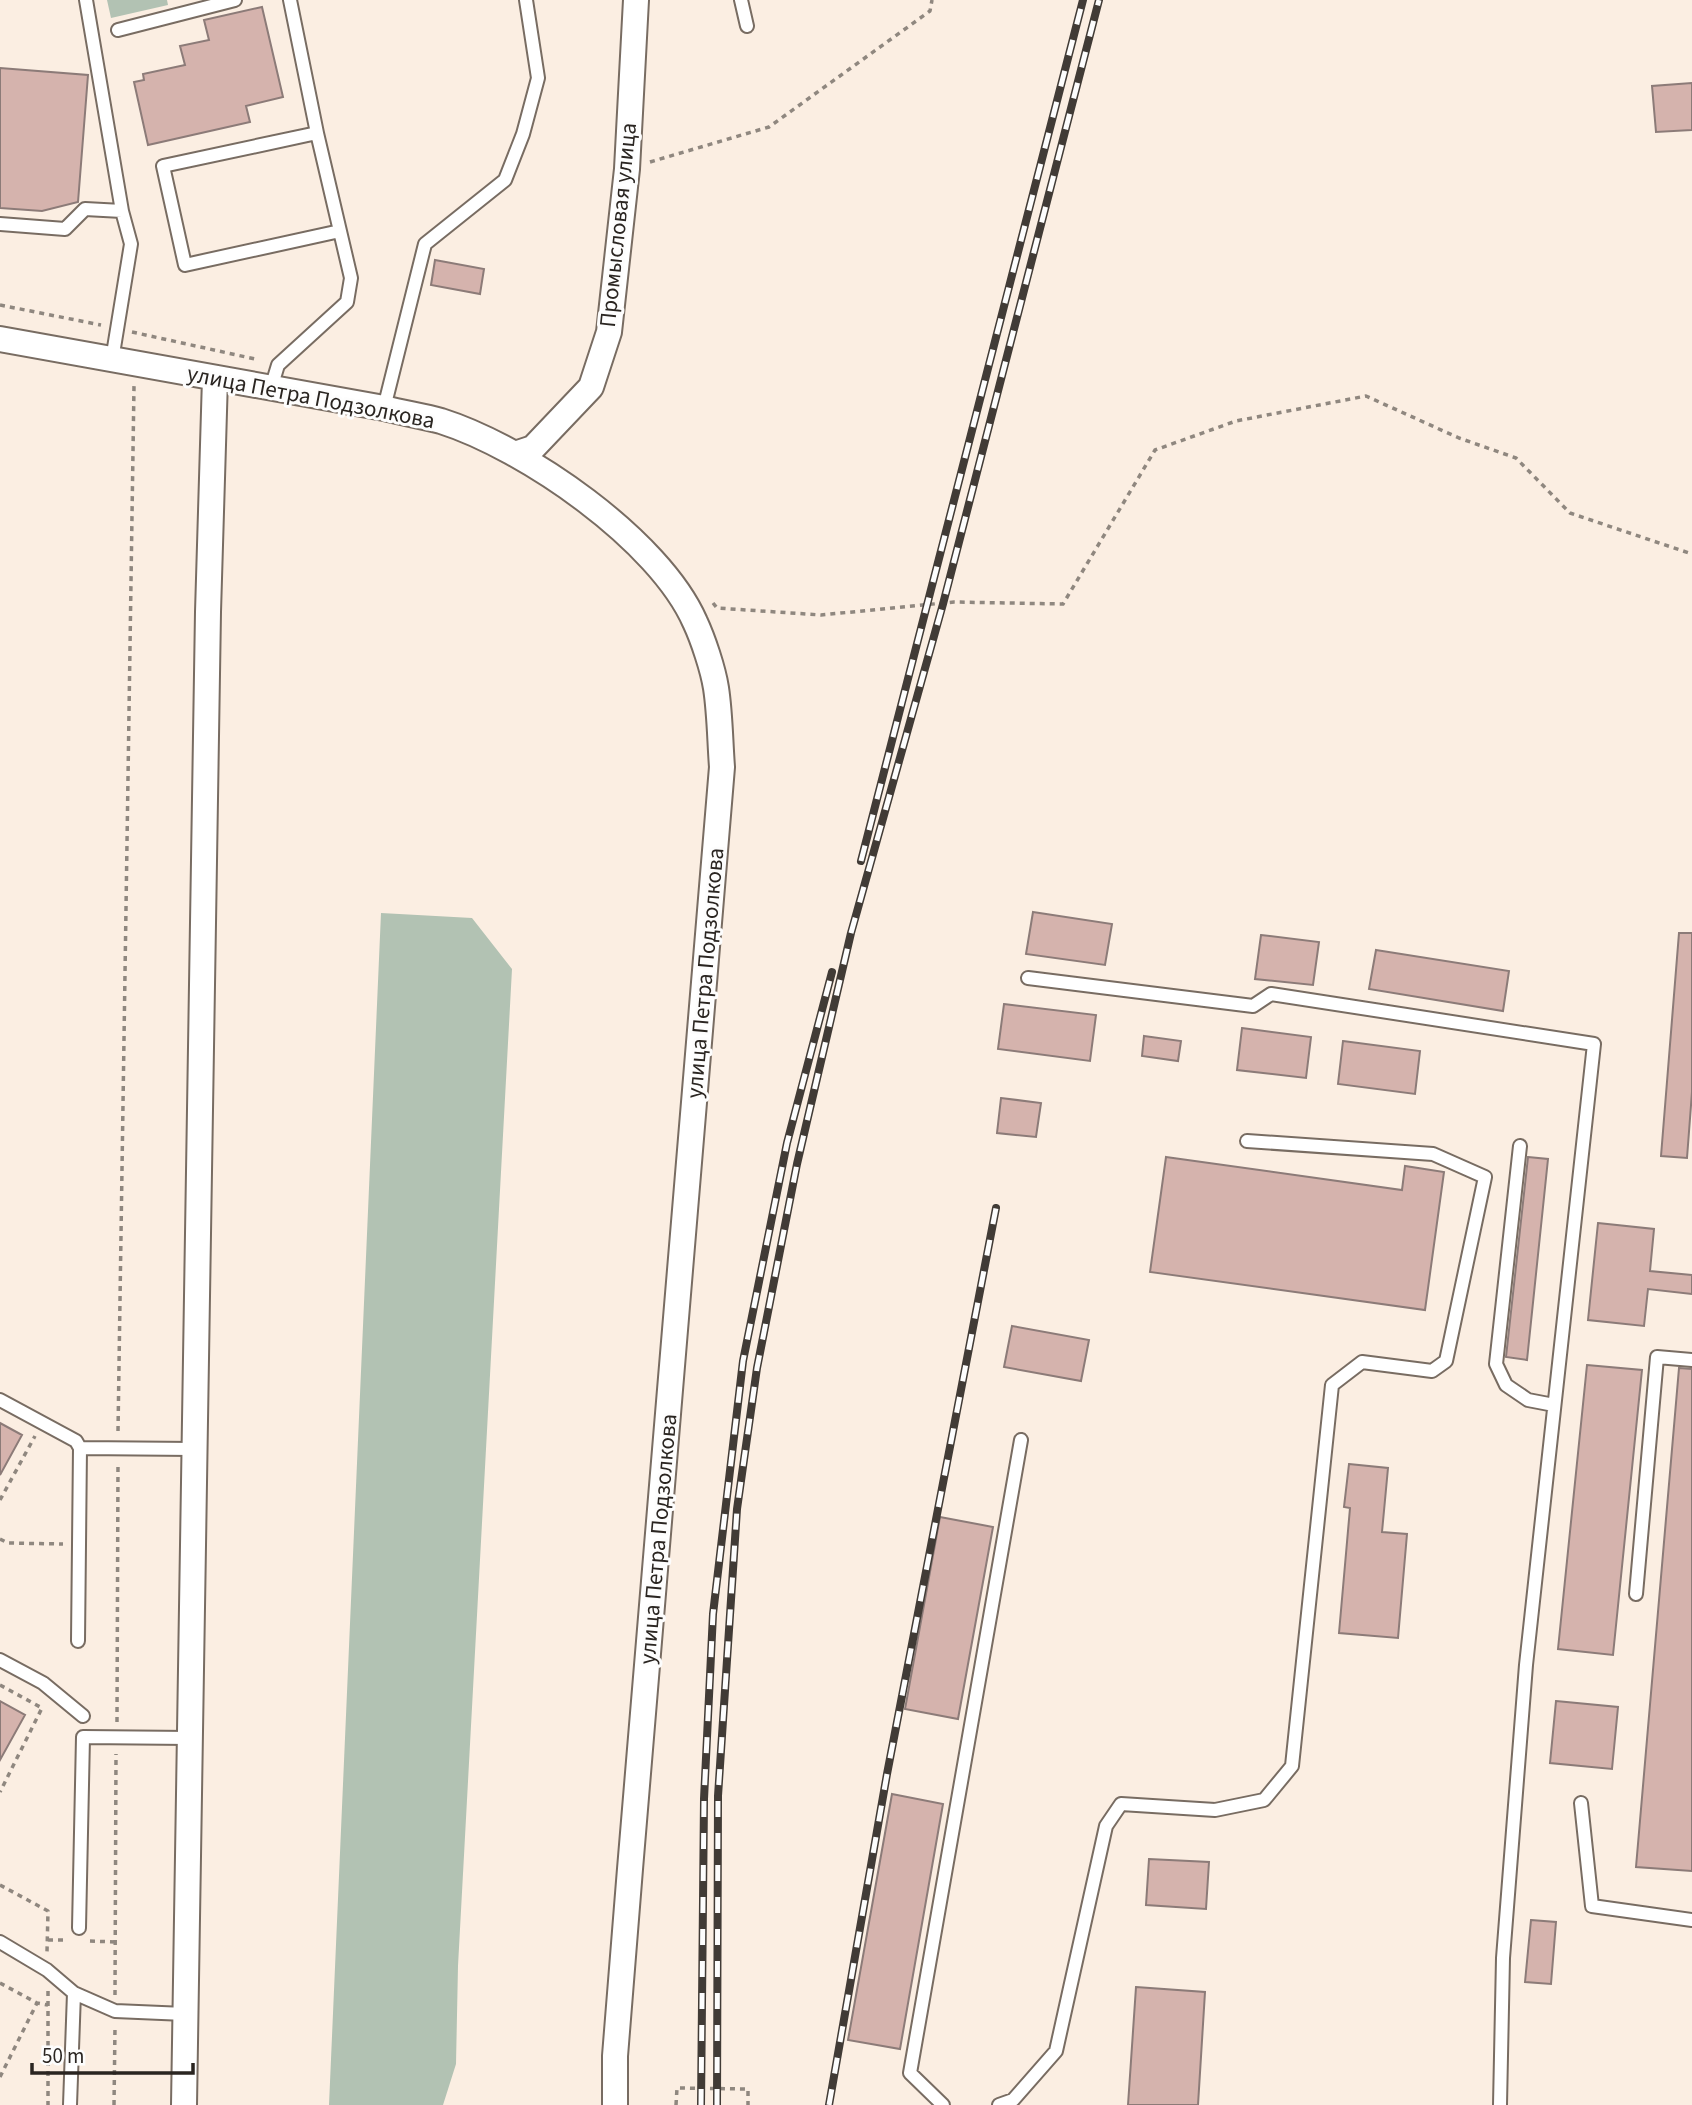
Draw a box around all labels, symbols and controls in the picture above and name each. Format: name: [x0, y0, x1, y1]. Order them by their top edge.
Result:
street label: Промысловая улица: [591, 121, 645, 329]
street label: улица Петра Подзолкова: [184, 357, 438, 437]
street label: улица Петра Подзолкова: [678, 846, 732, 1100]
street label: улица Петра Подзолкова: [631, 1412, 685, 1666]
scale bar: [32, 2032, 192, 2076]
text: 50 m: [42, 2041, 84, 2071]

